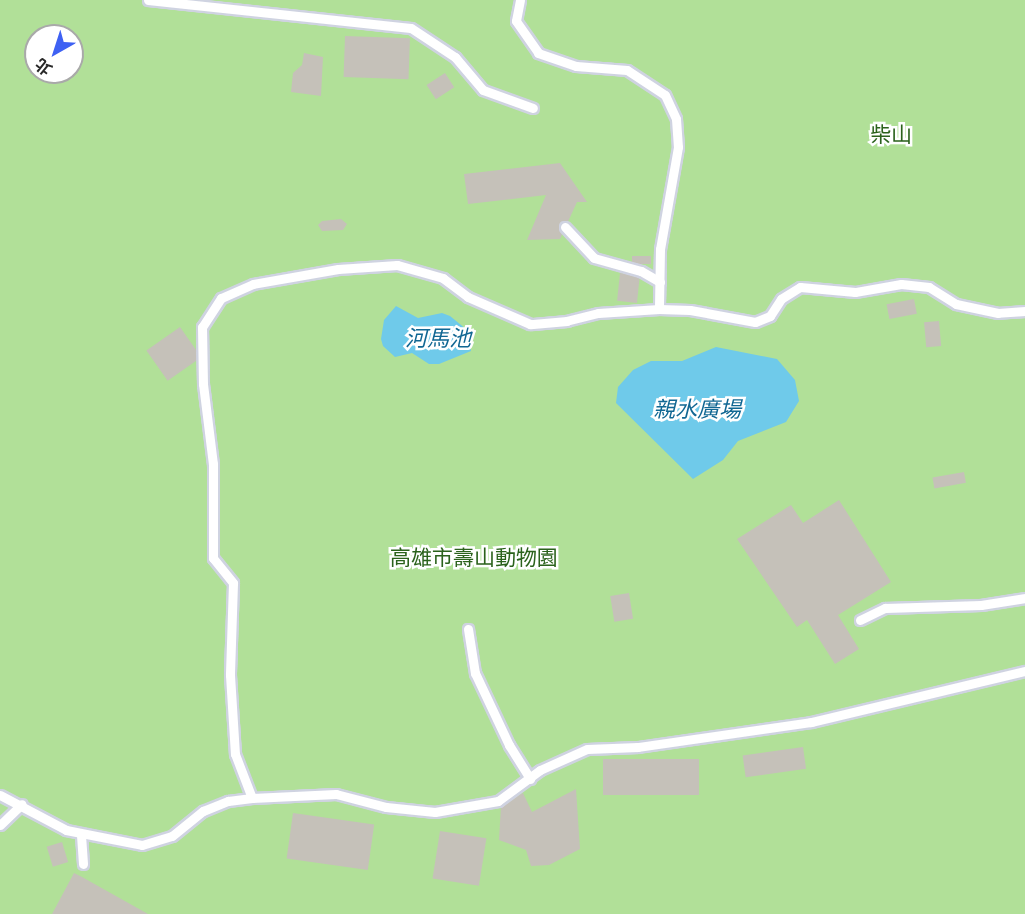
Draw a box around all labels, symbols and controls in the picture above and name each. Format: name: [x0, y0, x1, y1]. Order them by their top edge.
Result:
north arrow: [24, 24, 84, 84]
text: 北: [31, 54, 56, 79]
park label: 柴山: [870, 122, 912, 148]
water label: 河馬池: [405, 326, 471, 352]
water label: 親水廣場: [653, 397, 741, 423]
park label: 高雄市壽山動物園: [390, 545, 558, 571]

